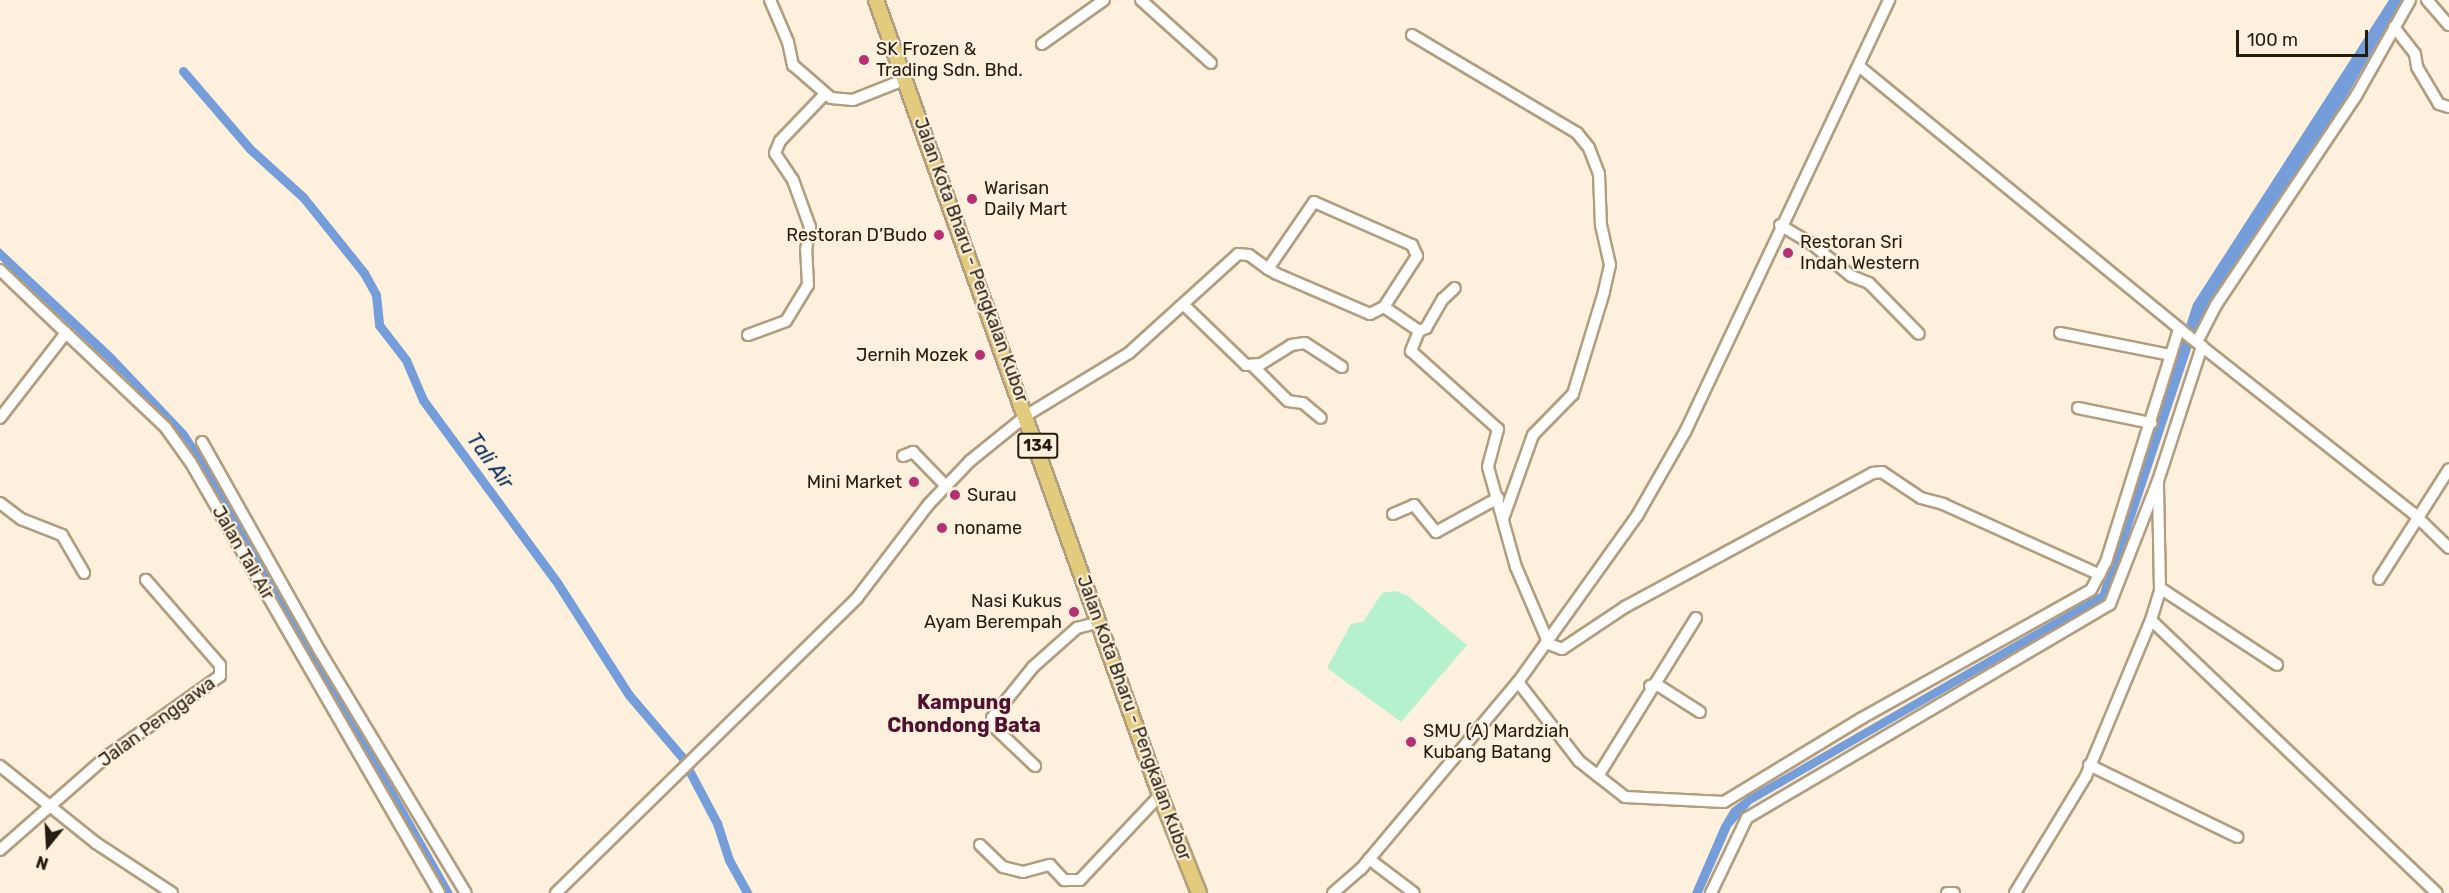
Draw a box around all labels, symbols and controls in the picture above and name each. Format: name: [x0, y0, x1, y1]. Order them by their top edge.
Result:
scale bar: [2239, 18, 2371, 56]
text: 100 m: [2247, 29, 2298, 51]
place label: SK Frozen & Trading Sdn. Bhd.: [876, 39, 1023, 82]
marker: SK Frozen & Trading Sdn. Bhd.: [857, 53, 871, 67]
street label: Jalan Kota Bharu - Pengkalan Kubor: [909, 114, 1033, 406]
place label: Warisan Daily Mart: [984, 178, 1068, 220]
marker: Warisan Daily Mart: [965, 192, 979, 206]
place label: Restoran D’Budo: [786, 224, 927, 246]
marker: Restoran D’Budo: [932, 228, 946, 242]
place label: Restoran Sri Indah Western: [1800, 232, 1920, 274]
marker: Restoran Sri Indah Western: [1781, 246, 1795, 260]
place label: Jernih Mozek: [856, 344, 968, 366]
marker: Jernih Mozek: [973, 348, 987, 362]
water label: Tali Air: [462, 428, 518, 494]
road number: 134: [1017, 433, 1059, 459]
place label: Mini Market: [807, 471, 902, 493]
marker: Mini Market: [907, 475, 921, 489]
place label: Surau: [967, 484, 1016, 506]
marker: Surau: [948, 488, 962, 502]
street label: Jalan Tali Air: [207, 502, 279, 604]
place label: noname: [954, 517, 1022, 539]
marker: noname: [935, 521, 949, 535]
street label: Jalan Kota Bharu - Pengkalan Kubor: [1072, 572, 1196, 864]
place label: Nasi Kukus Ayam Berempah: [924, 591, 1062, 634]
marker: Nasi Kukus Ayam Berempah: [1067, 605, 1081, 619]
street label: Jalan Penggawa: [95, 672, 219, 772]
district label: Kampung Chondong Bata: [887, 691, 1041, 738]
place label: SMU (A) Mardziah Kubang Batang: [1423, 721, 1569, 764]
marker: SMU (A) Mardziah Kubang Batang: [1404, 735, 1418, 749]
north arrow: [18, 815, 78, 875]
text: N: [34, 852, 51, 873]

